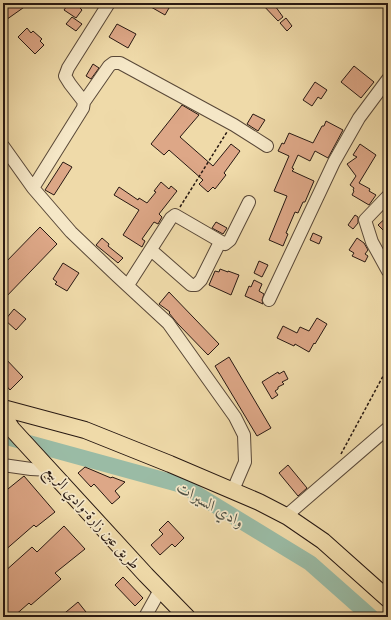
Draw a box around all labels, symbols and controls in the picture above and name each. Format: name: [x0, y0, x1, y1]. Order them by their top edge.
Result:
street label: طريق عين زارة-وادي الربيع: [37, 460, 146, 576]
water label: وادي السيرات: [172, 475, 249, 534]

